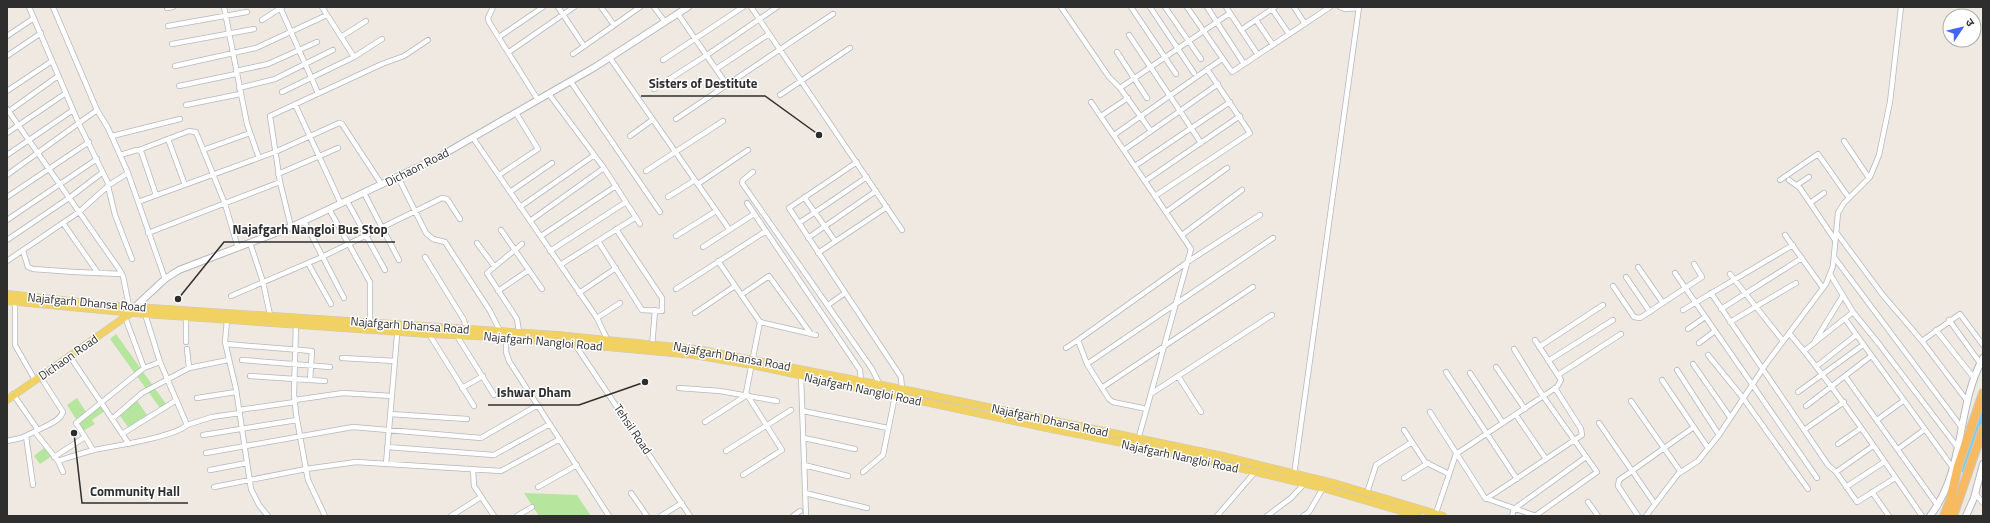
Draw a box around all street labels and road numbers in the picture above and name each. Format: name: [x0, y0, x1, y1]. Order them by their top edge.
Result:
street label: Dichaon Road: [382, 143, 452, 191]
street label: Najafgarh Dhansa Road: [27, 287, 147, 317]
street label: Najafgarh Dhansa Road: [350, 311, 470, 339]
street label: Najafgarh Nangloi Road: [483, 326, 603, 356]
street label: Dichaon Road: [34, 329, 102, 385]
street label: Najafgarh Dhansa Road: [672, 336, 792, 376]
street label: Najafgarh Nangloi Road: [803, 367, 923, 411]
street label: Najafgarh Dhansa Road: [990, 398, 1110, 442]
street label: Tehsil Road: [609, 400, 657, 458]
street label: Najafgarh Nangloi Road: [1120, 434, 1240, 478]

